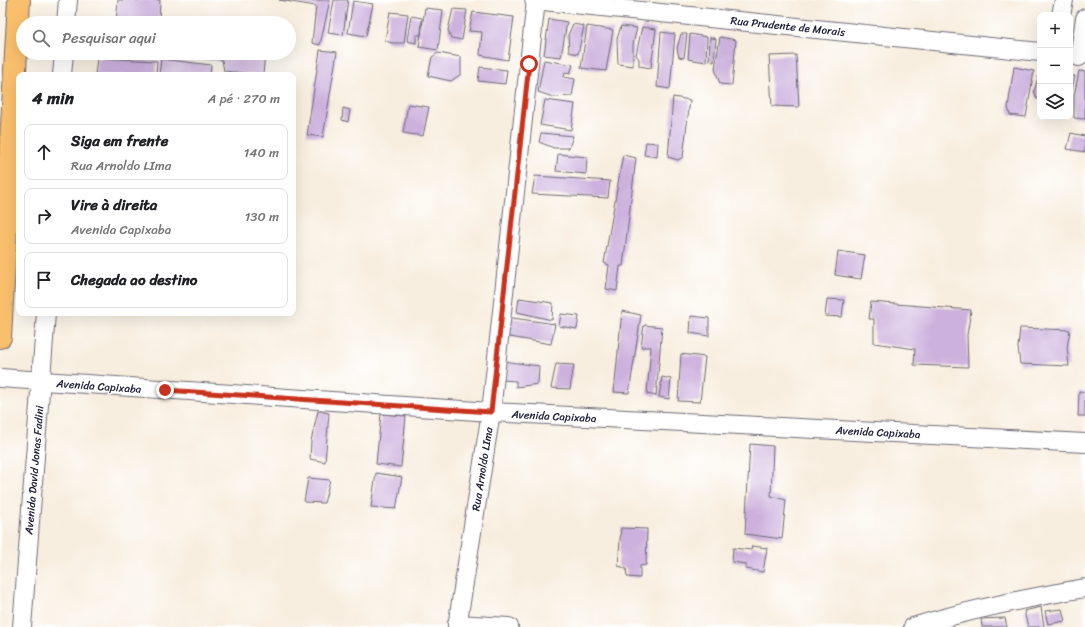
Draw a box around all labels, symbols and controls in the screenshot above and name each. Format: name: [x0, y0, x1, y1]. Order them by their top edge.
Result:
street label: Rua Prudente de Morais: [730, 11, 847, 42]
map controls: [1037, 12, 1073, 120]
button: +: [1037, 12, 1073, 48]
search box: [16, 16, 296, 60]
text: Pesquisar aqui: [62, 25, 156, 51]
icon: search: [30, 27, 52, 49]
button: −: [1037, 48, 1073, 84]
route start: [520, 55, 538, 73]
text: 4 min: [32, 83, 74, 113]
button: layers: [1037, 84, 1073, 120]
text: A pé · 270 m: [208, 87, 280, 110]
text: Siga em frente: [71, 128, 168, 154]
icon: ahead: [33, 141, 55, 163]
text: 140 m: [244, 141, 279, 164]
text: Rua Arnoldo LIma: [71, 154, 171, 177]
text: Vire à direita: [71, 192, 157, 218]
icon: right: [33, 205, 55, 227]
text: 130 m: [245, 205, 279, 228]
text: Avenida Capixaba: [71, 218, 171, 241]
text: Chegada ao destino: [71, 267, 197, 293]
icon: arrive: [33, 269, 55, 291]
street label: Avenida Capixaba: [55, 374, 142, 399]
route end: [156, 381, 174, 399]
street label: Avenida David Jonas Fadini: [19, 404, 50, 536]
street label: Avenida Capixaba: [510, 405, 597, 428]
street label: Avenida Capixaba: [834, 421, 921, 444]
street label: Rua Arnoldo LIma: [466, 425, 499, 512]

